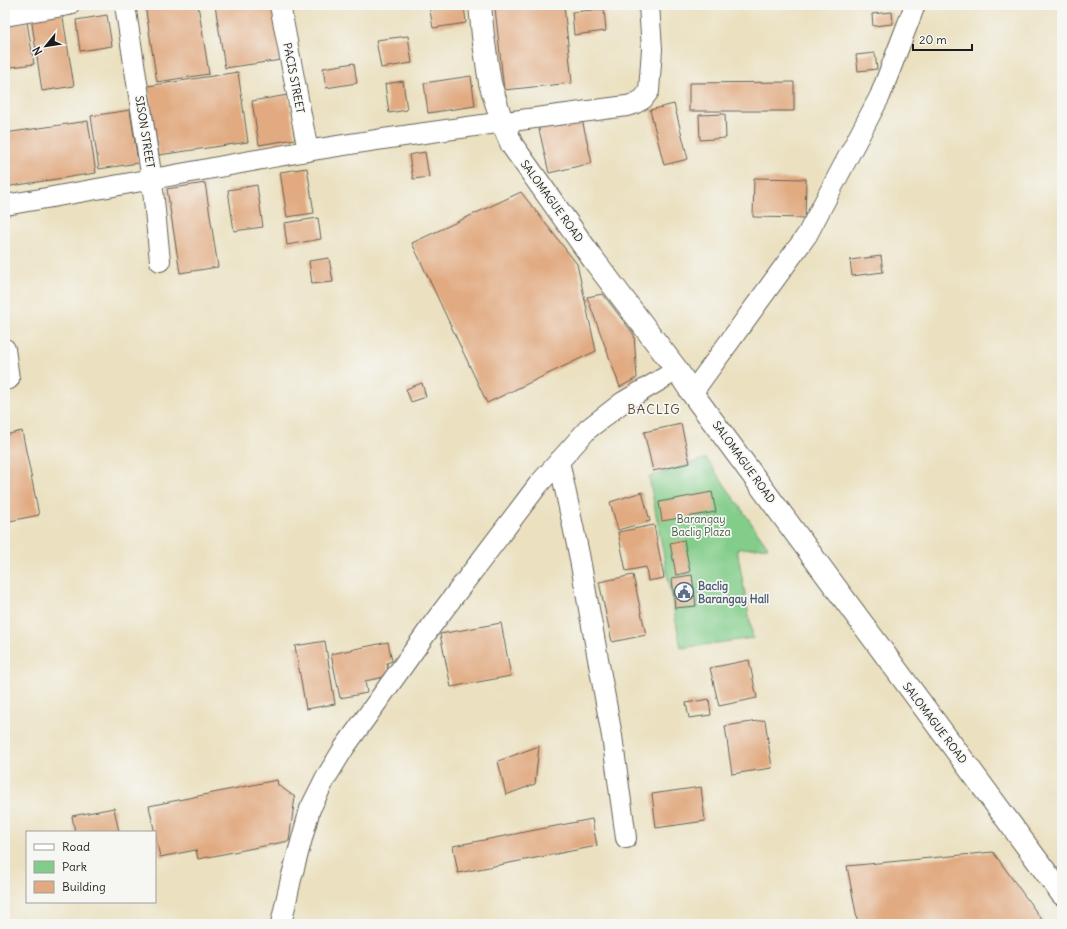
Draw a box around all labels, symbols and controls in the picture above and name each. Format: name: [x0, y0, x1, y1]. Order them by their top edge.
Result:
north arrow: [26, 26, 66, 66]
scale bar: [913, 26, 972, 52]
text: 20 m: [919, 32, 947, 47]
street label: PACIS STREET: [280, 42, 308, 115]
text: N: [29, 44, 45, 58]
street label: SISON STREET: [132, 95, 158, 170]
street label: SALOMAGUE ROAD: [518, 157, 587, 245]
district label: BACLIG: [627, 401, 681, 418]
street label: SALOMAGUE ROAD: [710, 418, 779, 506]
park label: Barangay Baclig Plaza: [671, 512, 731, 539]
place label: Baclig Barangay Hall: [698, 579, 769, 607]
public building icon: Baclig Barangay Hall: [673, 581, 695, 603]
street label: SALOMAGUE ROAD: [900, 680, 970, 767]
legend: [26, 831, 156, 903]
text: Road: [62, 839, 90, 854]
text: Park: [62, 859, 87, 874]
text: Building: [62, 879, 106, 894]

